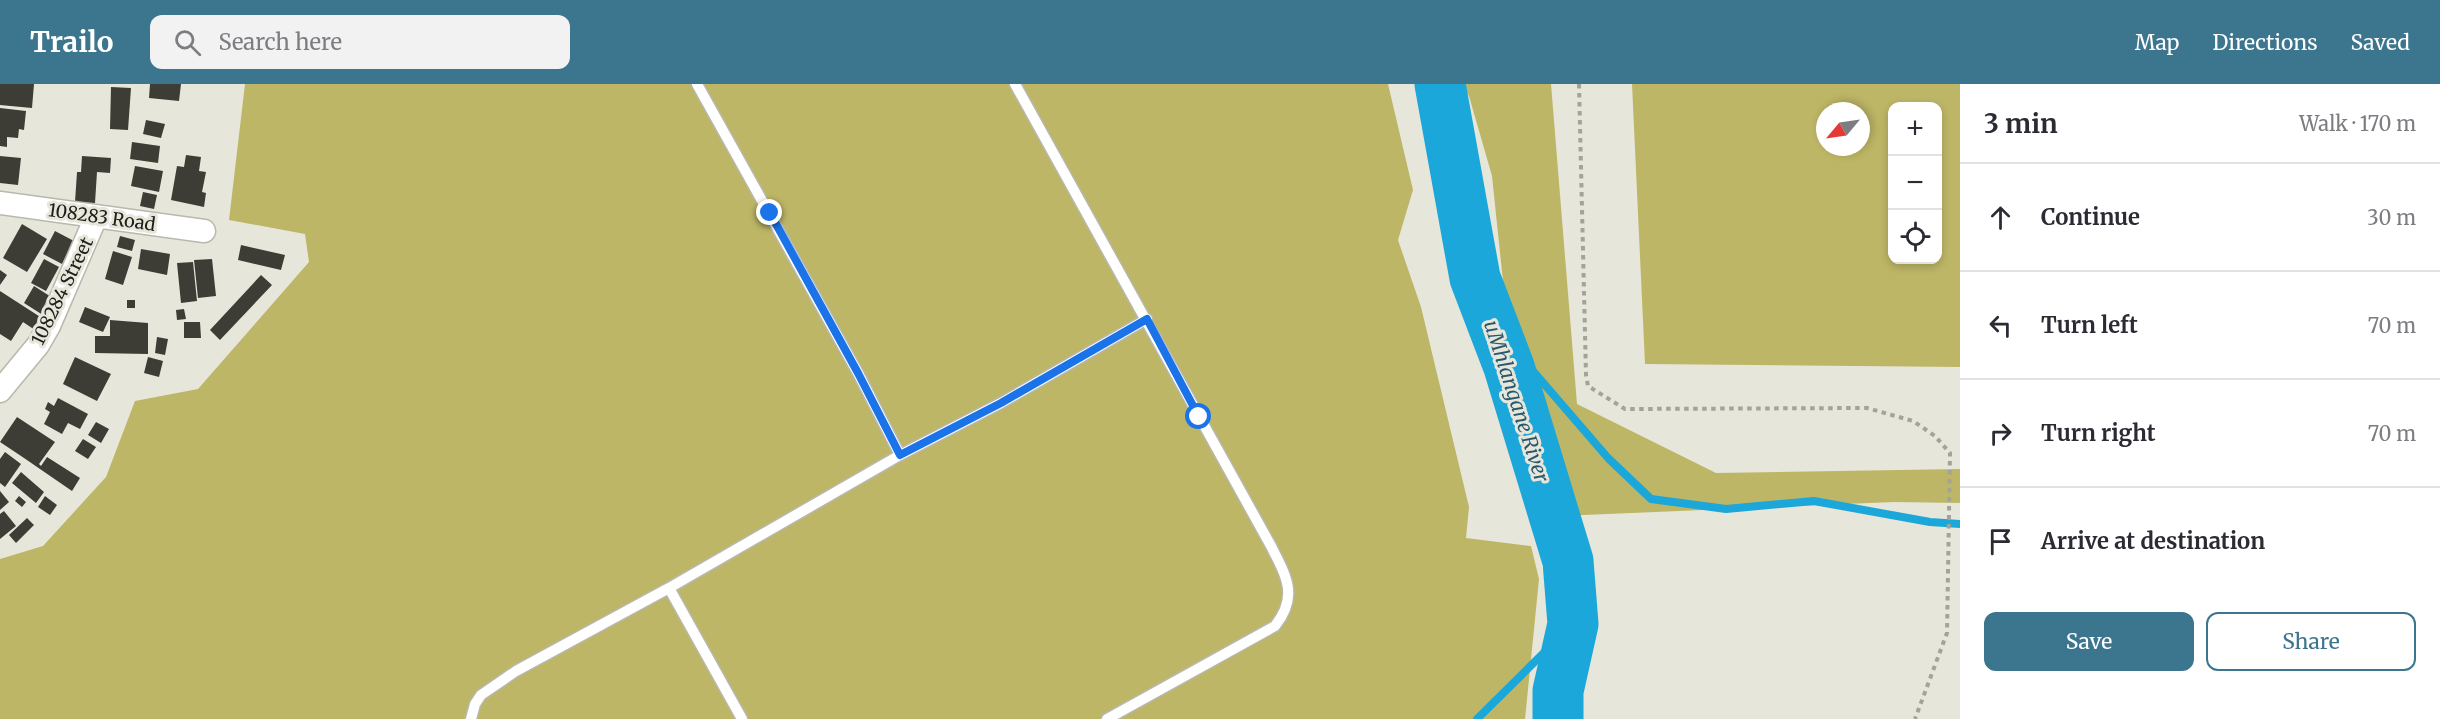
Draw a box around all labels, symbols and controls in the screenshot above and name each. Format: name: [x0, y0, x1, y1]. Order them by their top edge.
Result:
search box: [150, 15, 570, 69]
text: Trailo: [30, 24, 114, 60]
icon: search: [171, 26, 204, 59]
text: Search here: [219, 28, 342, 56]
text: Map: [2135, 29, 2179, 56]
text: Directions: [2212, 29, 2317, 56]
text: Saved: [2350, 29, 2410, 56]
north arrow: [1816, 102, 1870, 156]
map controls: [1888, 102, 1942, 264]
button: +: [1888, 102, 1942, 156]
text: 3 min: [1984, 107, 2058, 140]
text: Walk · 170 m: [2299, 111, 2416, 136]
button: −: [1888, 156, 1942, 210]
street label: 108283 Road: [47, 198, 157, 236]
route end: [756, 199, 782, 225]
icon: ahead: [1984, 201, 2017, 234]
text: Continue: [2041, 203, 2140, 231]
text: 30 m: [2367, 205, 2416, 230]
button: locate: [1888, 210, 1942, 264]
street label: 108284 Street: [26, 233, 98, 349]
icon: left: [1984, 309, 2017, 342]
text: Turn left: [2041, 311, 2138, 339]
text: 70 m: [2368, 313, 2416, 338]
water label: uMhlangane River: [1479, 317, 1555, 486]
route start: [1185, 403, 1211, 429]
icon: right: [1984, 417, 2017, 450]
text: Turn right: [2041, 419, 2155, 447]
text: 70 m: [2368, 421, 2416, 446]
icon: arrive: [1984, 525, 2017, 558]
text: Arrive at destination: [2041, 527, 2265, 555]
button: Save: [1984, 612, 2194, 671]
button: Share: [2206, 612, 2416, 671]

